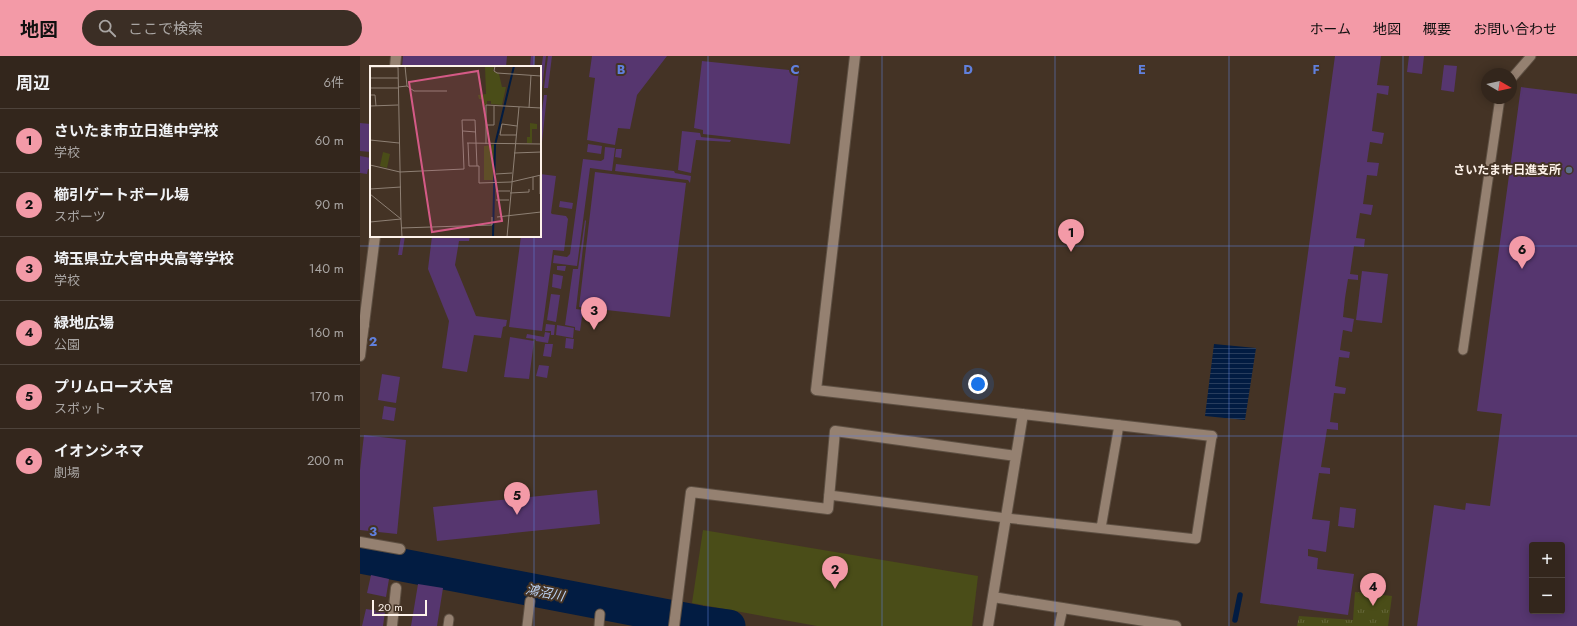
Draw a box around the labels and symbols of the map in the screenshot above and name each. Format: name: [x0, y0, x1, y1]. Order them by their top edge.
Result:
text: B: [617, 60, 626, 79]
text: C: [790, 60, 800, 79]
text: D: [963, 60, 973, 79]
text: E: [1138, 60, 1146, 79]
text: F: [1312, 60, 1320, 79]
inset map: [370, 66, 541, 237]
north arrow: [1481, 68, 1517, 104]
place label: さいたま市日進支所: [1453, 161, 1561, 179]
marker: さいたま市日進支所: [1564, 165, 1574, 175]
pin: 1: [1058, 219, 1084, 252]
pin: 6: [1509, 236, 1535, 269]
pin: 3: [581, 297, 607, 330]
text: 2: [369, 332, 377, 351]
your location: [968, 374, 988, 394]
pin: 5: [504, 482, 530, 515]
text: 3: [369, 522, 377, 541]
pin: 2: [822, 556, 848, 589]
pin: 4: [1360, 573, 1386, 606]
water label: 鴻沼川: [524, 579, 568, 606]
scale bar: [372, 598, 427, 617]

